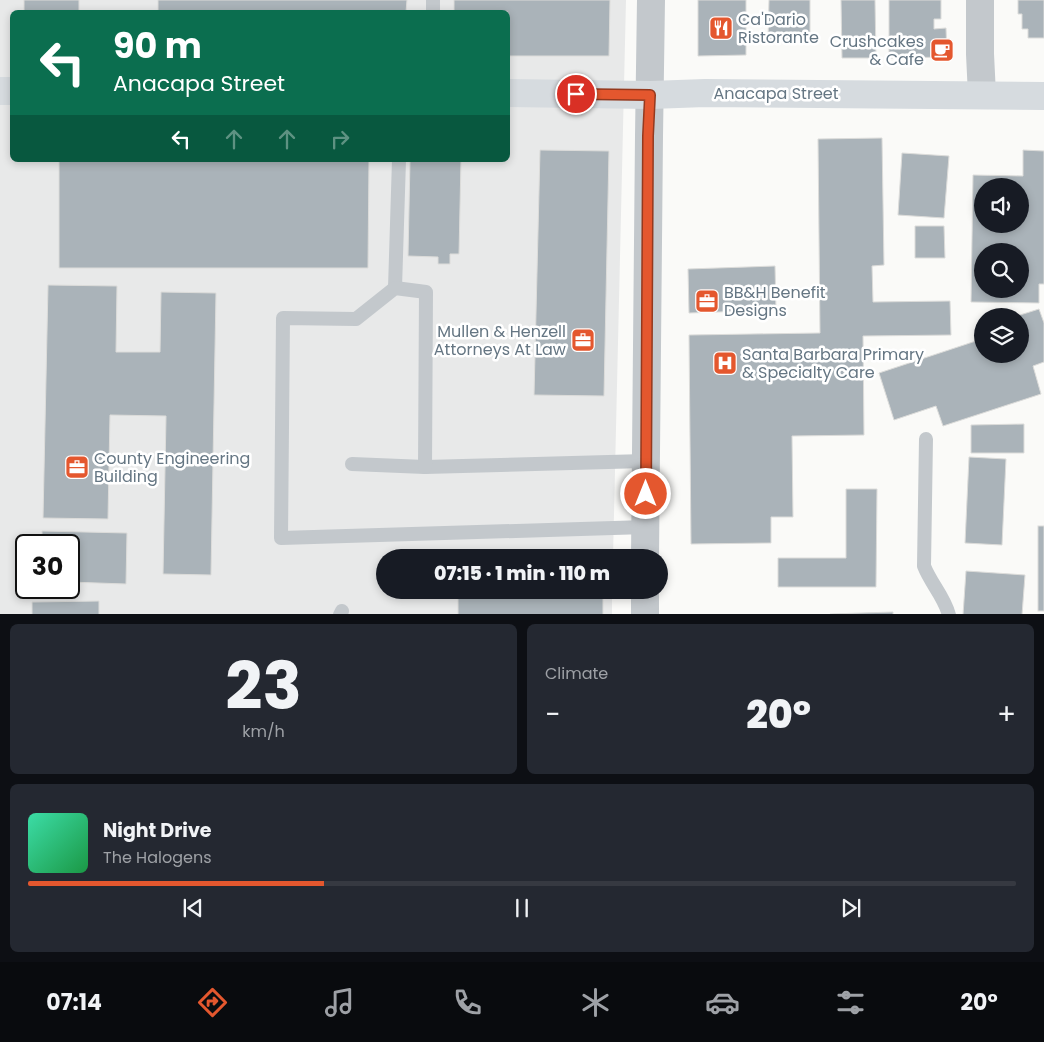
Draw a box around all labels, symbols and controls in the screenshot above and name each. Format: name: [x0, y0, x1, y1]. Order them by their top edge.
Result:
place label: Ca'Dario Ristorante: [738, 8, 819, 49]
restaurant icon: Ca'Dario Ristorante: [708, 15, 734, 41]
text: 90 m: [113, 21, 202, 70]
icon: left: [30, 30, 95, 95]
place label: Crushcakes & Cafe: [830, 30, 924, 71]
cafe icon: Crushcakes & Cafe: [929, 37, 955, 63]
text: Anacapa Street: [113, 68, 285, 99]
pin: [555, 73, 597, 115]
icon: arrive: [562, 80, 590, 108]
street label: Anacapa Street: [713, 82, 839, 105]
icon: left: [167, 125, 195, 153]
icon: ahead: [220, 125, 248, 153]
icon: ahead: [273, 125, 301, 153]
icon: right: [326, 125, 354, 153]
map controls: [974, 178, 1029, 363]
button: sound: [974, 178, 1029, 233]
button: search: [974, 243, 1029, 298]
place label: BB&H Benefit Designs: [724, 281, 826, 322]
office icon: BB&H Benefit Designs: [694, 288, 720, 314]
button: layers: [974, 308, 1029, 363]
place label: Mullen & Henzell Attorneys At Law: [434, 320, 566, 361]
office icon: Mullen & Henzell Attorneys At Law: [570, 327, 596, 353]
place label: Santa Barbara Primary & Specialty Care: [742, 343, 924, 384]
hospital icon: Santa Barbara Primary & Specialty Care: [712, 350, 738, 376]
place label: County Engineering Building: [94, 447, 250, 488]
office icon: County Engineering Building: [64, 454, 90, 480]
position arrow: [619, 467, 671, 519]
speed limit sign: 30: [15, 534, 80, 599]
text: 07:15 · 1 min · 110 m: [434, 560, 610, 587]
text: 23: [225, 641, 302, 732]
text: Climate: [545, 662, 608, 685]
text: 20°: [746, 688, 811, 741]
text: −: [545, 695, 560, 734]
text: +: [997, 695, 1016, 734]
text: km/h: [242, 720, 285, 743]
text: Night Drive: [103, 817, 212, 844]
text: The Halogens: [103, 846, 211, 869]
icon: previous: [179, 894, 207, 922]
icon: pause: [508, 894, 536, 922]
icon: next: [837, 894, 865, 922]
icon: directions: [195, 985, 230, 1020]
icon: music: [322, 985, 357, 1020]
icon: phone: [450, 985, 485, 1020]
icon: climate: [578, 985, 613, 1020]
icon: car: [705, 985, 740, 1020]
icon: filters: [833, 985, 868, 1020]
text: 07:14: [46, 987, 102, 1018]
text: 20°: [961, 987, 998, 1018]

